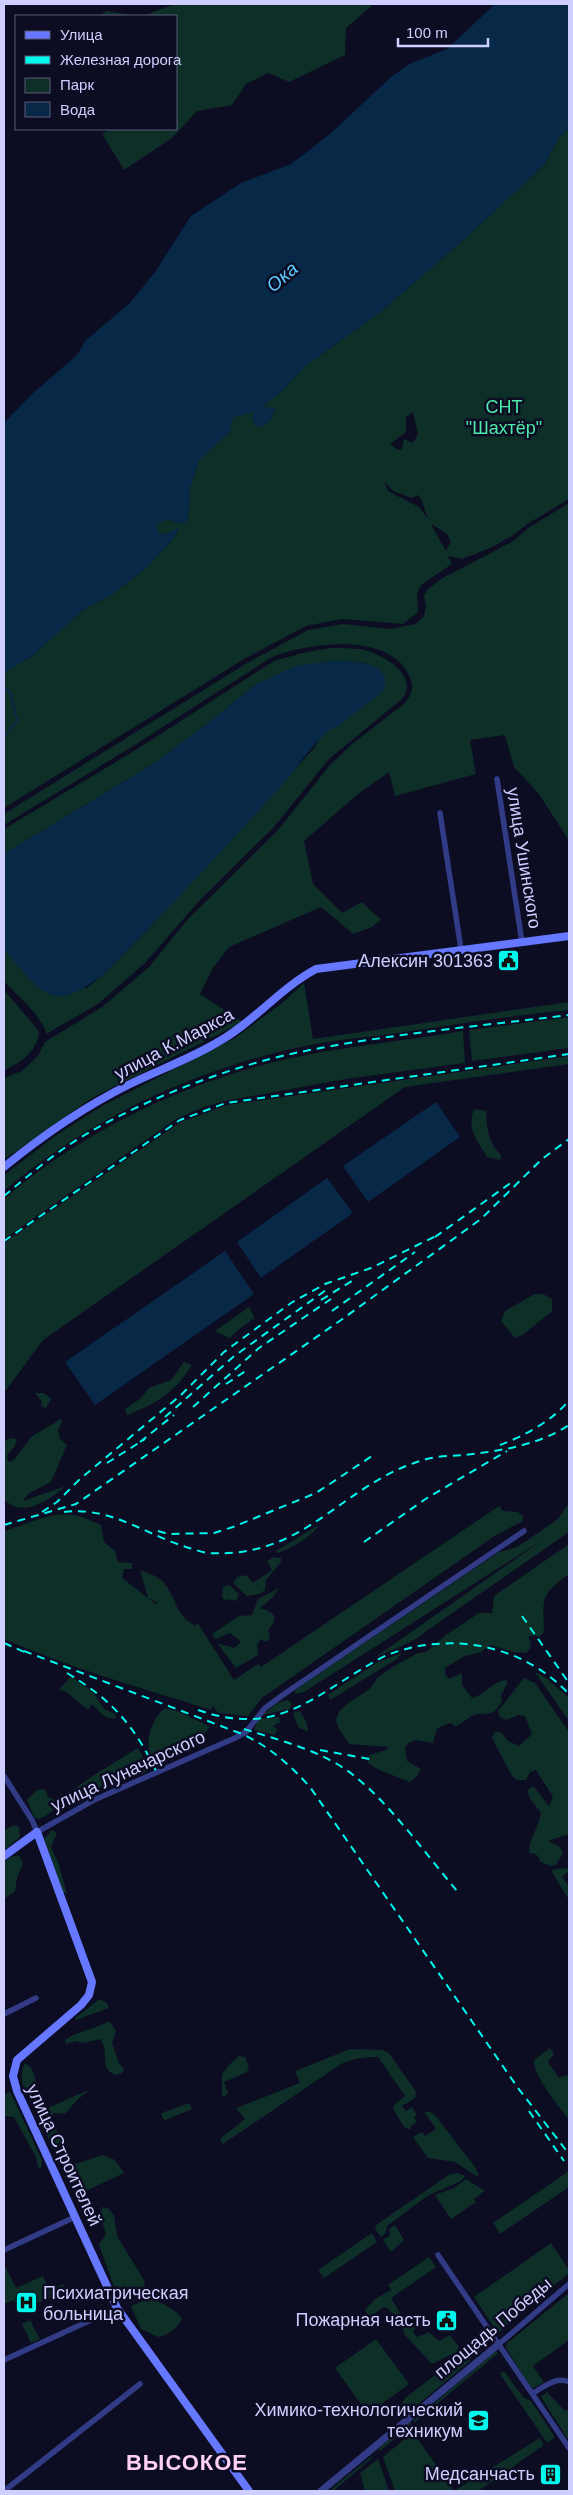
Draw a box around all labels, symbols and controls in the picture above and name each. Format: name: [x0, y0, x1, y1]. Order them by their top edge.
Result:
legend: [15, 15, 178, 130]
scale bar: [398, 15, 488, 47]
text: 100 m: [406, 24, 448, 41]
text: Улица: [60, 26, 103, 43]
text: Железная дорога: [60, 51, 182, 68]
text: Парк: [60, 76, 94, 93]
text: Вода: [60, 101, 96, 118]
water label: Ока: [262, 258, 302, 296]
park label: СНТ "Шахтёр": [466, 397, 542, 438]
street label: улица Ушинского: [503, 786, 545, 930]
public building icon: Алексин 301363: [497, 949, 521, 973]
place label: Алексин 301363: [358, 951, 493, 971]
street label: улица К.Маркса: [111, 1004, 238, 1084]
street label: улица Луначарского: [48, 1726, 208, 1816]
street label: улица Строителей: [22, 2081, 106, 2229]
street label: площадь Победы: [431, 2273, 555, 2383]
place label: Психиатрическая больница: [43, 2283, 188, 2324]
hospital icon: Психиатрическая больница: [15, 2291, 39, 2315]
public building icon: Пожарная часть: [435, 2308, 459, 2332]
place label: Пожарная часть: [295, 2310, 431, 2330]
place label: Химико-технологический техникум: [255, 2400, 463, 2441]
school or university icon: Химико-технологический техникум: [467, 2408, 491, 2432]
district label: ВЫСОКОЕ: [126, 2450, 248, 2475]
building icon: Медсанчасть: [539, 2462, 563, 2486]
place label: Медсанчасть: [425, 2464, 535, 2484]

